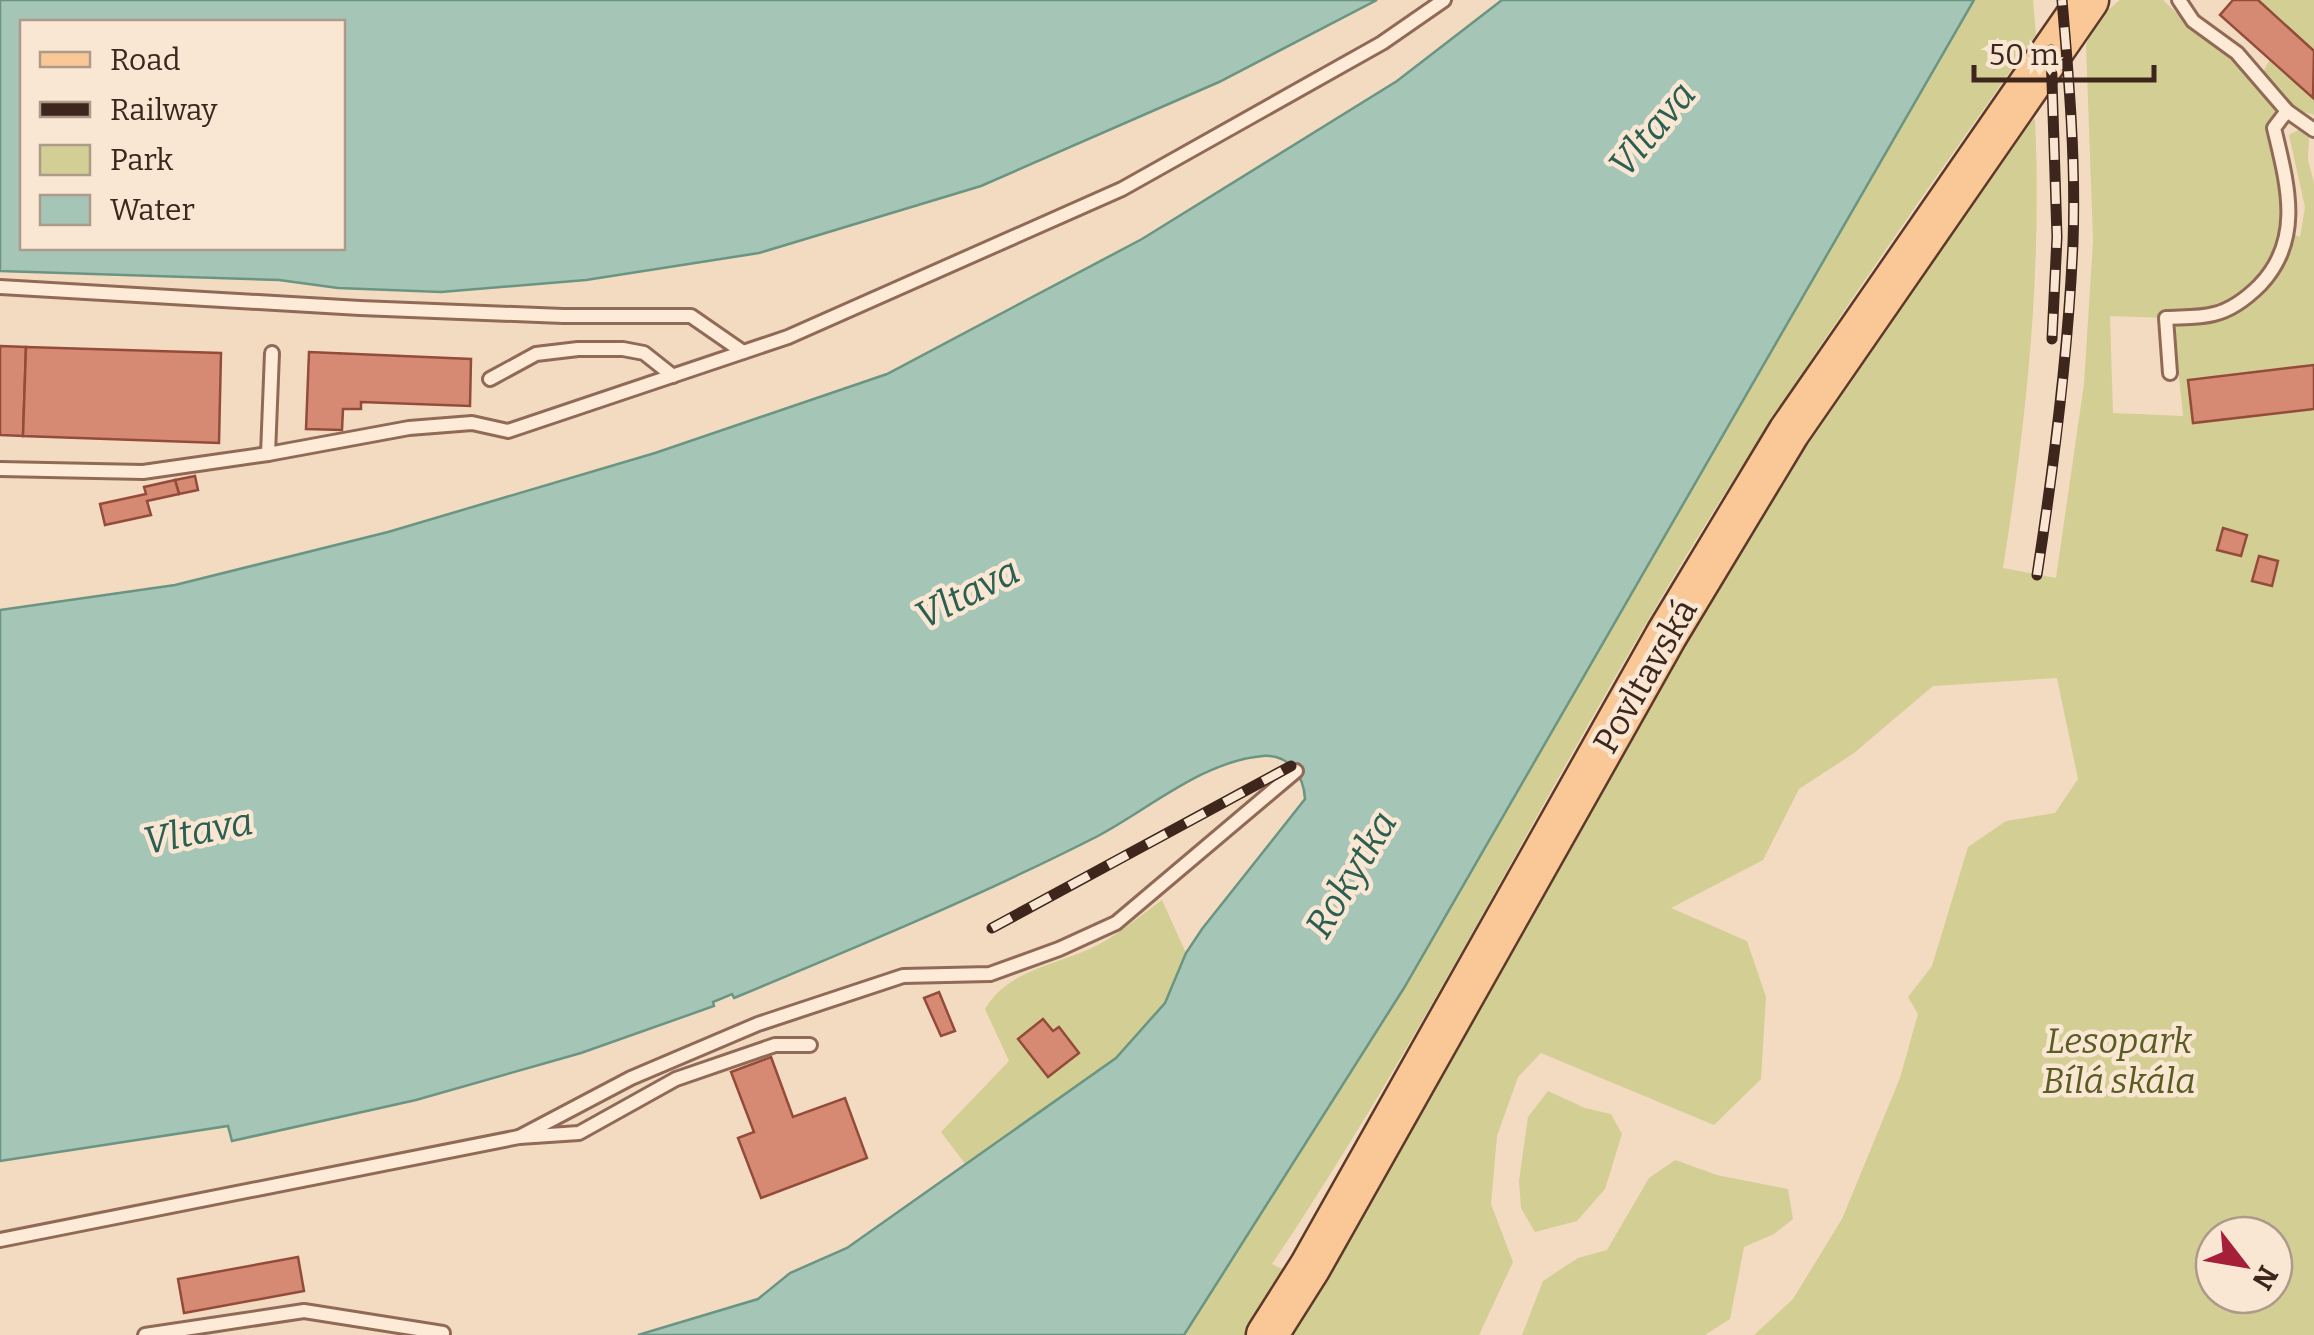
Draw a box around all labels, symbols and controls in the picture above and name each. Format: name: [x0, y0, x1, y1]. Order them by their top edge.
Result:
legend: [20, 20, 345, 250]
scale bar: [1974, 20, 2154, 82]
text: 50 m: [1989, 37, 2059, 73]
text: Road: [110, 42, 181, 78]
water label: Vltava: [1599, 72, 1705, 186]
text: Railway: [110, 92, 218, 128]
text: Park: [110, 142, 173, 178]
text: Water: [110, 192, 195, 228]
water label: Vltava: [907, 547, 1027, 639]
street label: Povltavská: [1584, 591, 1706, 761]
water label: Vltava: [139, 798, 257, 864]
water label: Rokytka: [1295, 802, 1407, 946]
park label: Lesopark Bílá skála: [2042, 1020, 2196, 1102]
north arrow: [2194, 1215, 2294, 1315]
text: N: [2245, 1260, 2285, 1295]

